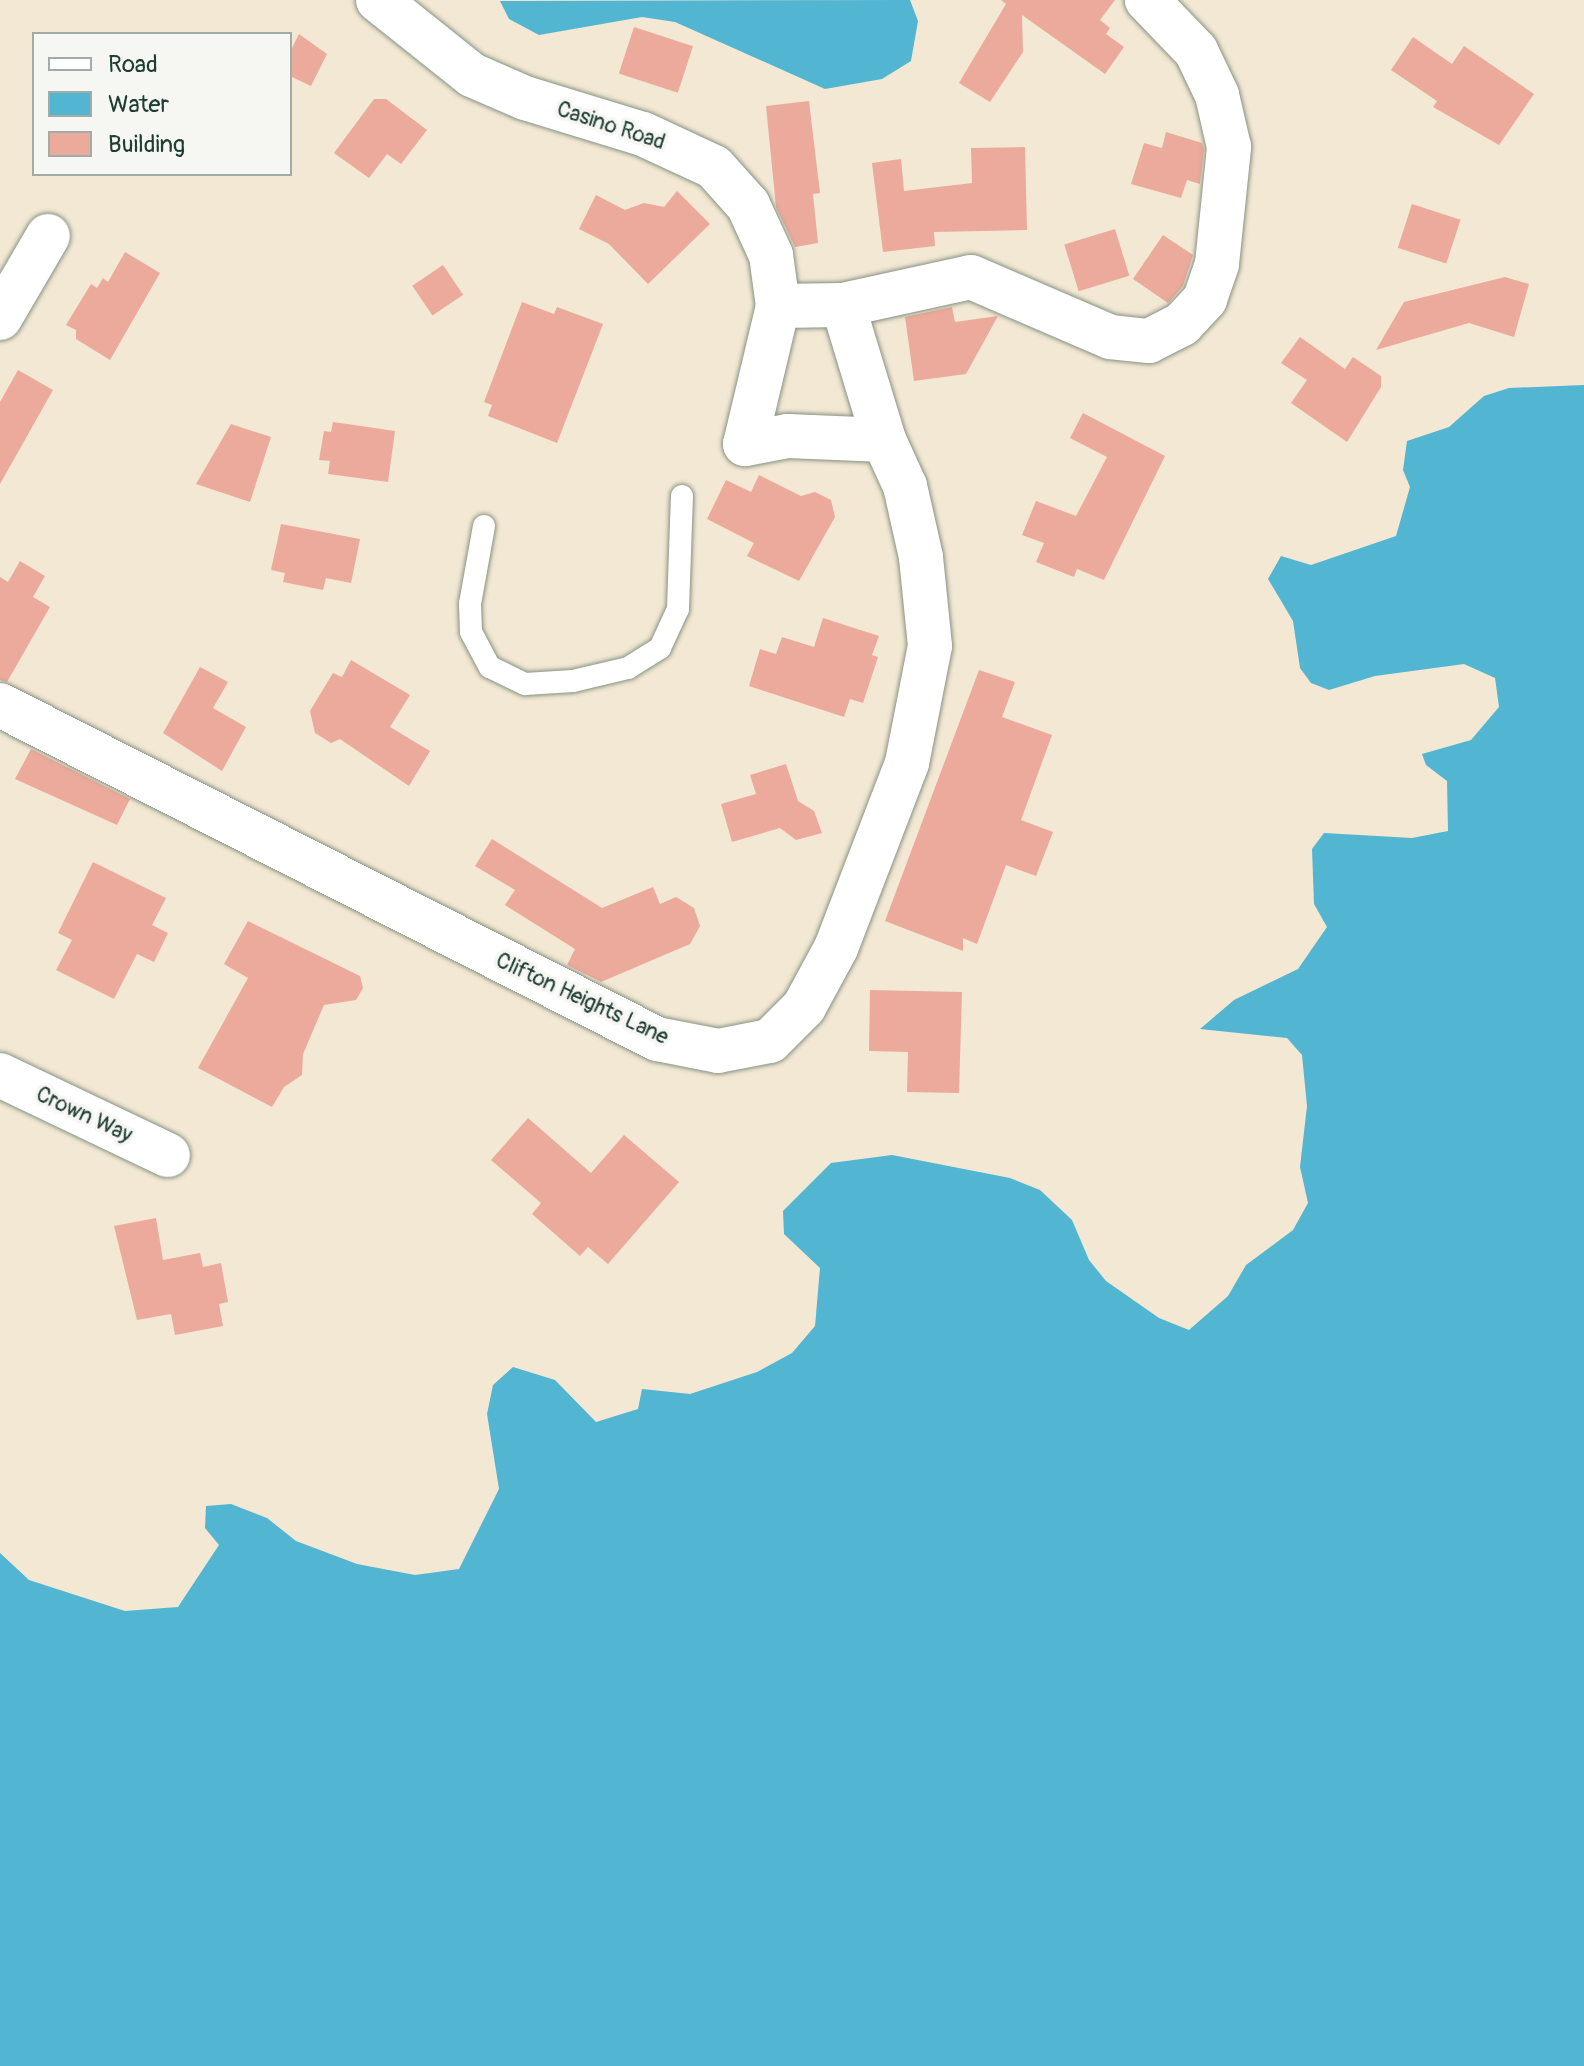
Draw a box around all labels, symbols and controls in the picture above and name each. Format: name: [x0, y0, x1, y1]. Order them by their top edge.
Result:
legend: [32, 32, 292, 176]
text: Road: [108, 50, 158, 79]
text: Water: [108, 90, 169, 119]
street label: Casino Road: [553, 96, 669, 156]
text: Building: [108, 130, 185, 159]
street label: Clifton Heights Lane: [491, 947, 673, 1051]
street label: Crown Way: [32, 1081, 136, 1149]

